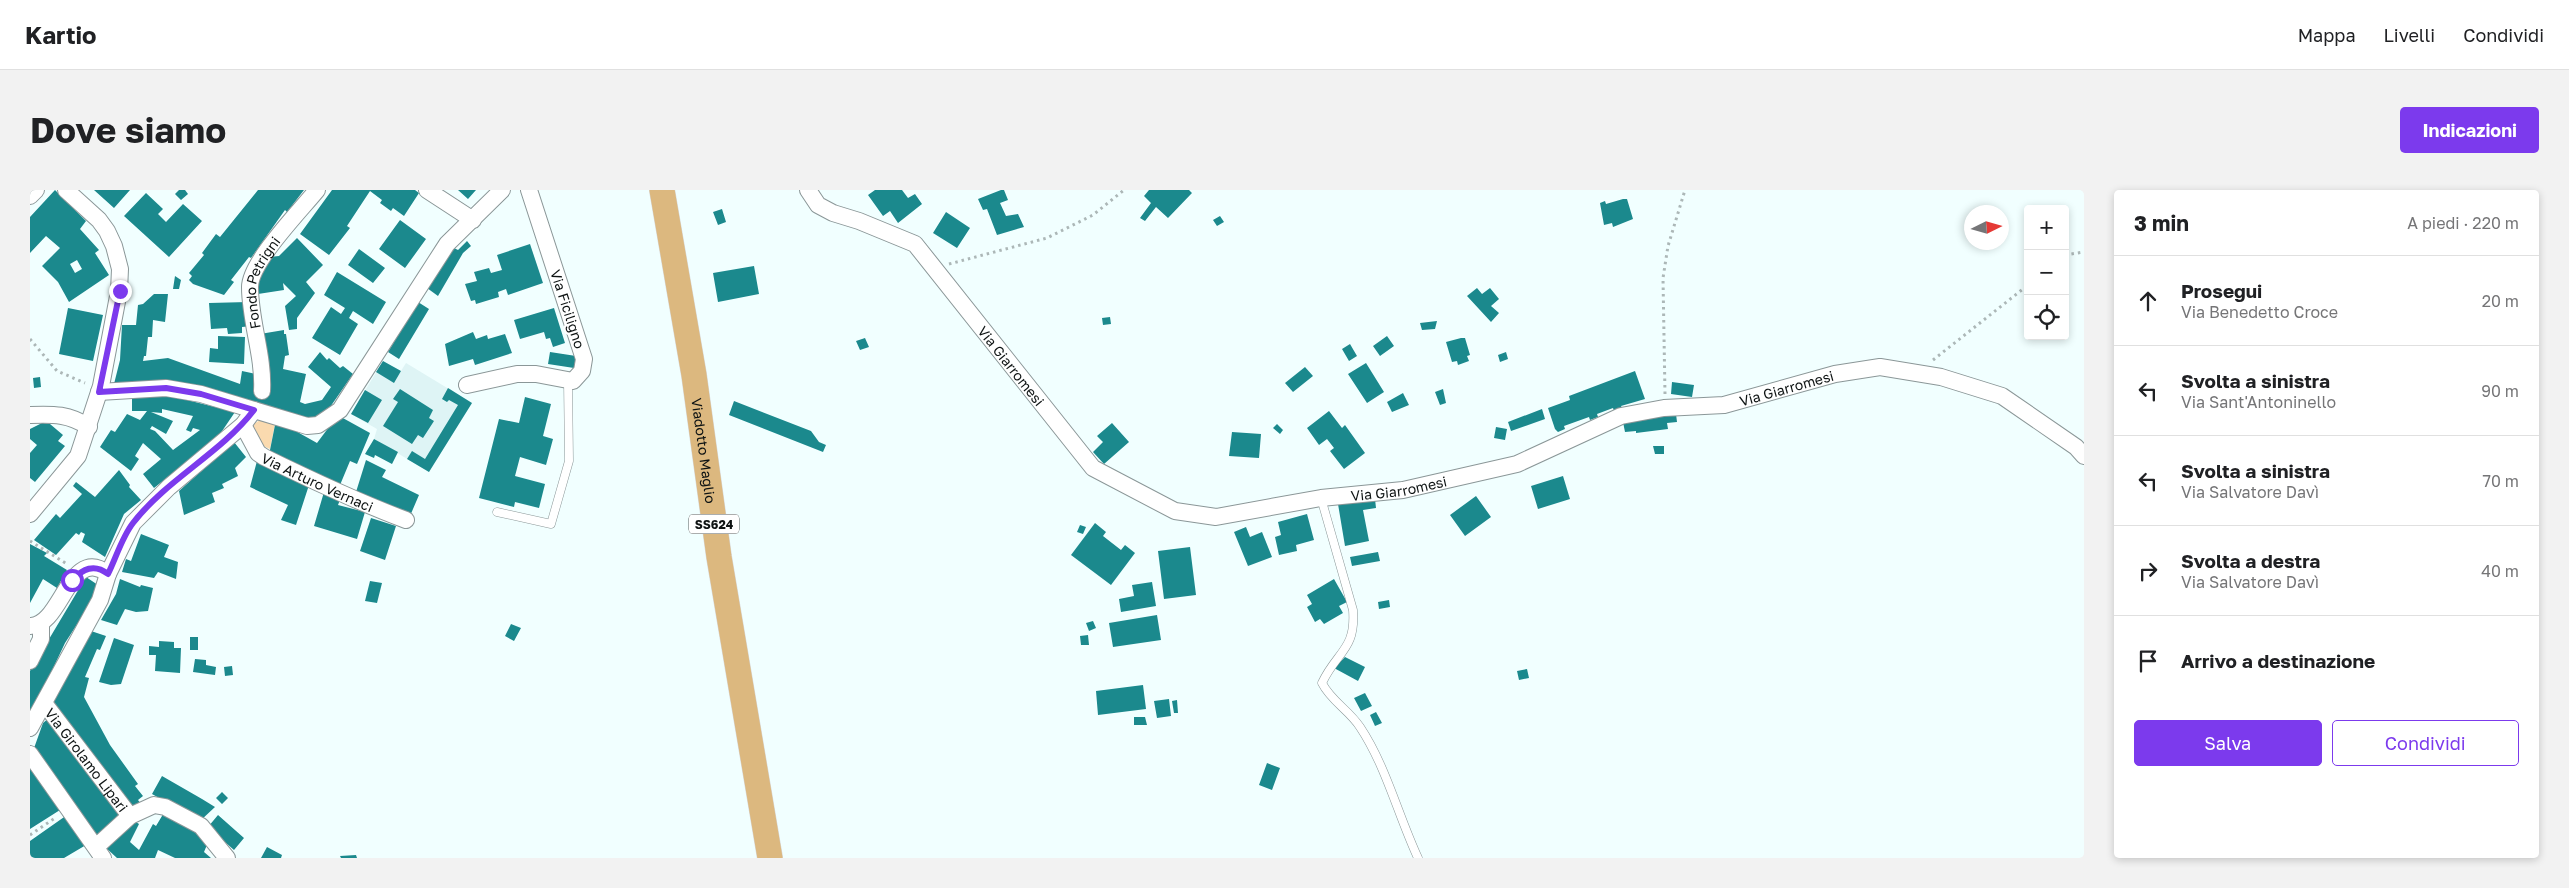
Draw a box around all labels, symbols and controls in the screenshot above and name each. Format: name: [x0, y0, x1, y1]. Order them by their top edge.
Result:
text: Kartio: [25, 20, 97, 49]
text: Mappa: [2298, 24, 2356, 46]
text: Livelli: [2384, 24, 2435, 46]
text: Condividi: [2463, 24, 2544, 46]
button: Indicazioni: [2400, 107, 2539, 153]
text: Dove siamo: [30, 109, 226, 151]
north arrow: [1964, 205, 2009, 250]
map controls: [2024, 205, 2069, 340]
button: +: [2024, 205, 2069, 250]
text: 3 min: [2134, 210, 2189, 236]
text: A piedi · 220 m: [2407, 213, 2519, 233]
street label: Fondo Petrigni: [241, 233, 283, 330]
button: −: [2024, 250, 2069, 295]
street label: Via Ficiligno: [547, 267, 589, 351]
text: Prosegui: [2181, 279, 2262, 302]
route end: [109, 280, 132, 303]
icon: ahead: [2134, 287, 2162, 315]
text: 20 m: [2482, 291, 2519, 311]
button: locate: [2024, 295, 2069, 340]
text: Via Benedetto Croce: [2181, 302, 2338, 322]
street label: Via Giarromesi: [975, 322, 1048, 409]
street label: Via Giarromesi: [1737, 366, 1835, 409]
text: Svolta a sinistra: [2181, 369, 2330, 392]
icon: left: [2134, 377, 2162, 405]
text: 90 m: [2481, 381, 2519, 401]
text: Via Sant'Antoninello: [2181, 392, 2336, 412]
street label: Viadotto Maglio: [689, 397, 720, 504]
street label: Via Arturo Vernaci: [259, 449, 376, 515]
text: Svolta a sinistra: [2181, 459, 2330, 482]
icon: left: [2134, 467, 2162, 495]
text: 70 m: [2482, 471, 2519, 491]
street label: Via Giarromesi: [1350, 472, 1448, 504]
text: Via Salvatore Davì: [2181, 482, 2319, 502]
road number: SS624: [689, 514, 739, 534]
text: Svolta a destra: [2181, 549, 2320, 572]
icon: right: [2134, 557, 2162, 585]
text: 40 m: [2481, 561, 2519, 581]
route start: [61, 569, 84, 592]
text: Via Salvatore Davì: [2181, 572, 2319, 592]
icon: arrive: [2134, 647, 2162, 675]
text: Arrivo a destinazione: [2181, 649, 2375, 672]
street label: Via Girolamo Lipari: [42, 704, 132, 815]
button: Salva: [2134, 720, 2322, 766]
button: Condividi: [2332, 720, 2519, 766]

